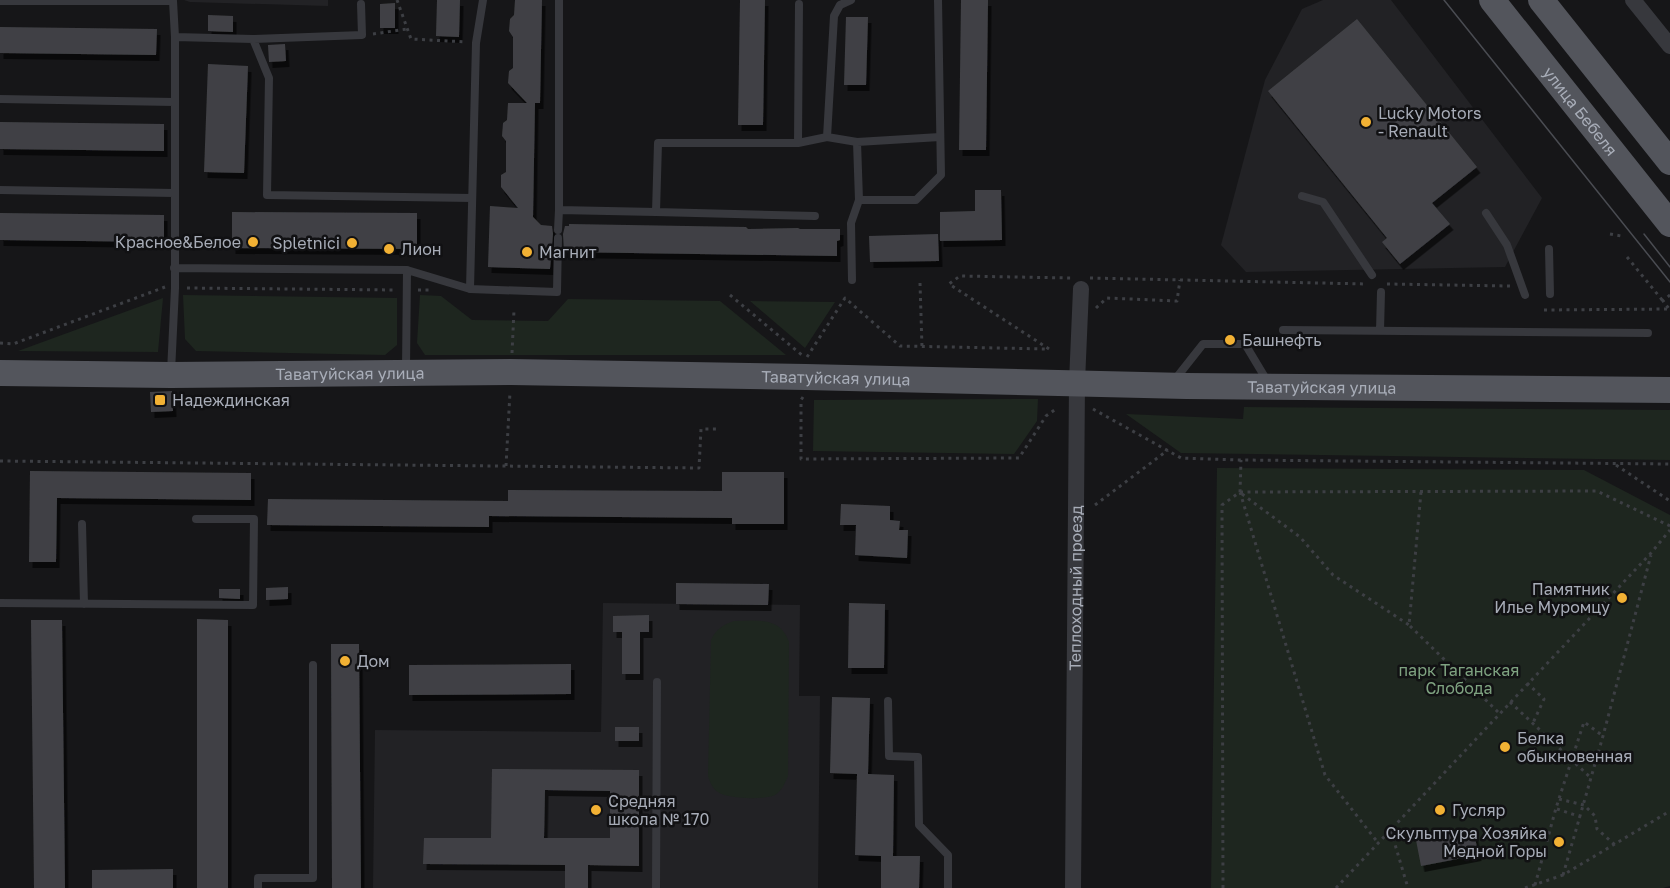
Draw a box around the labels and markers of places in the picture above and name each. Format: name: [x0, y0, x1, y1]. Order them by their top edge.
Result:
place label: Lucky Motors - Renault: [1378, 103, 1481, 141]
marker: Lucky Motors - Renault: [1359, 115, 1373, 129]
place label: Красное&Белое: [115, 232, 241, 252]
place label: Spletnici: [272, 233, 340, 253]
marker: Красное&Белое: [246, 235, 260, 249]
marker: Spletnici: [345, 236, 359, 250]
place label: Лион: [401, 239, 442, 259]
marker: Лион: [382, 242, 396, 256]
place label: Магнит: [539, 242, 597, 262]
marker: Магнит: [520, 245, 534, 259]
place label: Башнефть: [1242, 330, 1322, 350]
marker: Башнефть: [1223, 333, 1237, 347]
place label: Надеждинская: [172, 390, 290, 410]
marker: Надеждинская: [153, 393, 167, 407]
place label: Памятник Илье Муромцу: [1494, 579, 1610, 617]
marker: Памятник Илье Муромцу: [1615, 591, 1629, 605]
place label: Дом: [357, 651, 390, 671]
marker: Дом: [338, 654, 352, 668]
place label: Белка обыкновенная: [1517, 728, 1632, 766]
marker: Белка обыкновенная: [1498, 740, 1512, 754]
place label: Средняя школа № 170: [608, 791, 709, 829]
place label: Гусляр: [1452, 800, 1506, 820]
marker: Средняя школа № 170: [589, 803, 603, 817]
marker: Гусляр: [1433, 803, 1447, 817]
place label: Скульптура Хозяйка Медной Горы: [1386, 823, 1547, 861]
marker: Скульптура Хозяйка Медной Горы: [1552, 835, 1566, 849]

